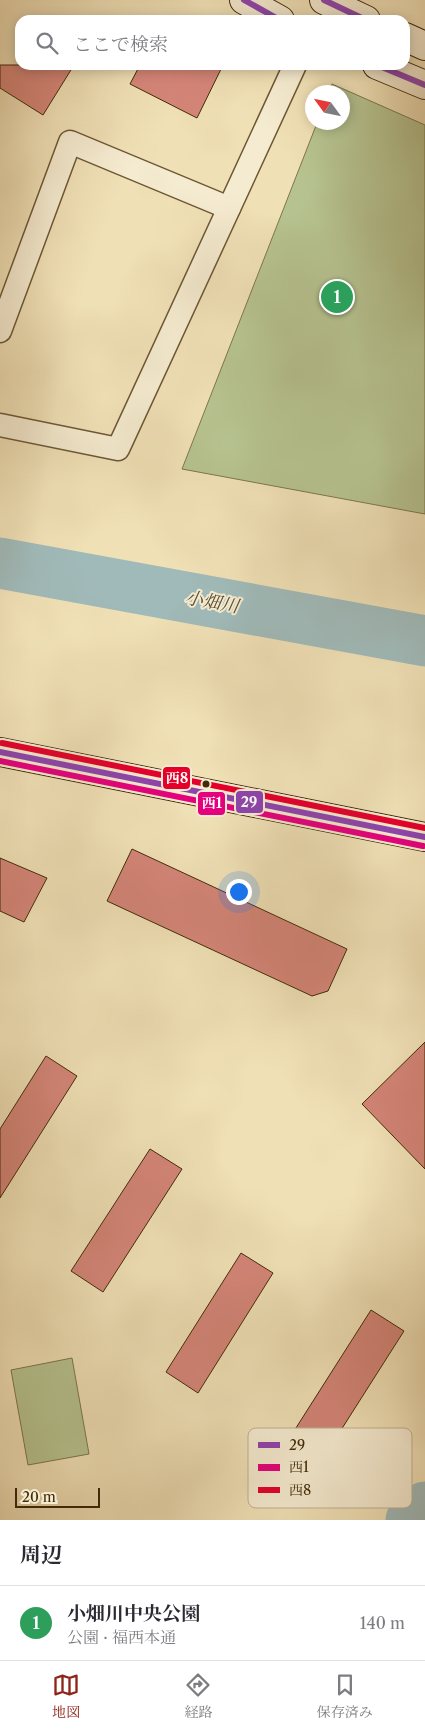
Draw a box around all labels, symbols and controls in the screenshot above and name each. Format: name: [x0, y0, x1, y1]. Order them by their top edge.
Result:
search box: [15, 15, 410, 70]
icon: search: [33, 29, 61, 57]
text: ここで検索: [73, 33, 168, 56]
north arrow: [305, 85, 350, 130]
pin: 1: [321, 278, 353, 316]
water label: 小畑川: [184, 586, 242, 618]
line badge: 西8: [162, 766, 191, 790]
text: 西8: [166, 769, 188, 787]
unlabelled marker: [201, 779, 211, 789]
line badge: 29: [235, 790, 264, 814]
line badge: 西1: [197, 791, 226, 816]
text: 29: [241, 793, 257, 811]
text: 西1: [202, 794, 223, 812]
your location: [226, 879, 252, 905]
legend: [248, 1428, 412, 1508]
text: 29: [289, 1436, 305, 1454]
text: 西1: [289, 1458, 309, 1476]
text: 西8: [289, 1481, 311, 1499]
scale bar: [15, 1485, 100, 1508]
text: 20 m: [22, 1488, 56, 1506]
text: 周辺: [20, 1542, 62, 1567]
text: 小畑川中央公園: [67, 1602, 200, 1625]
text: 1: [32, 1613, 40, 1633]
text: 140 m: [360, 1613, 405, 1633]
text: 公園 · 福西本通: [67, 1627, 176, 1647]
tab: 地図: [52, 1671, 80, 1721]
tab: 経路: [184, 1671, 212, 1721]
tab: 保存済み: [317, 1671, 373, 1721]

